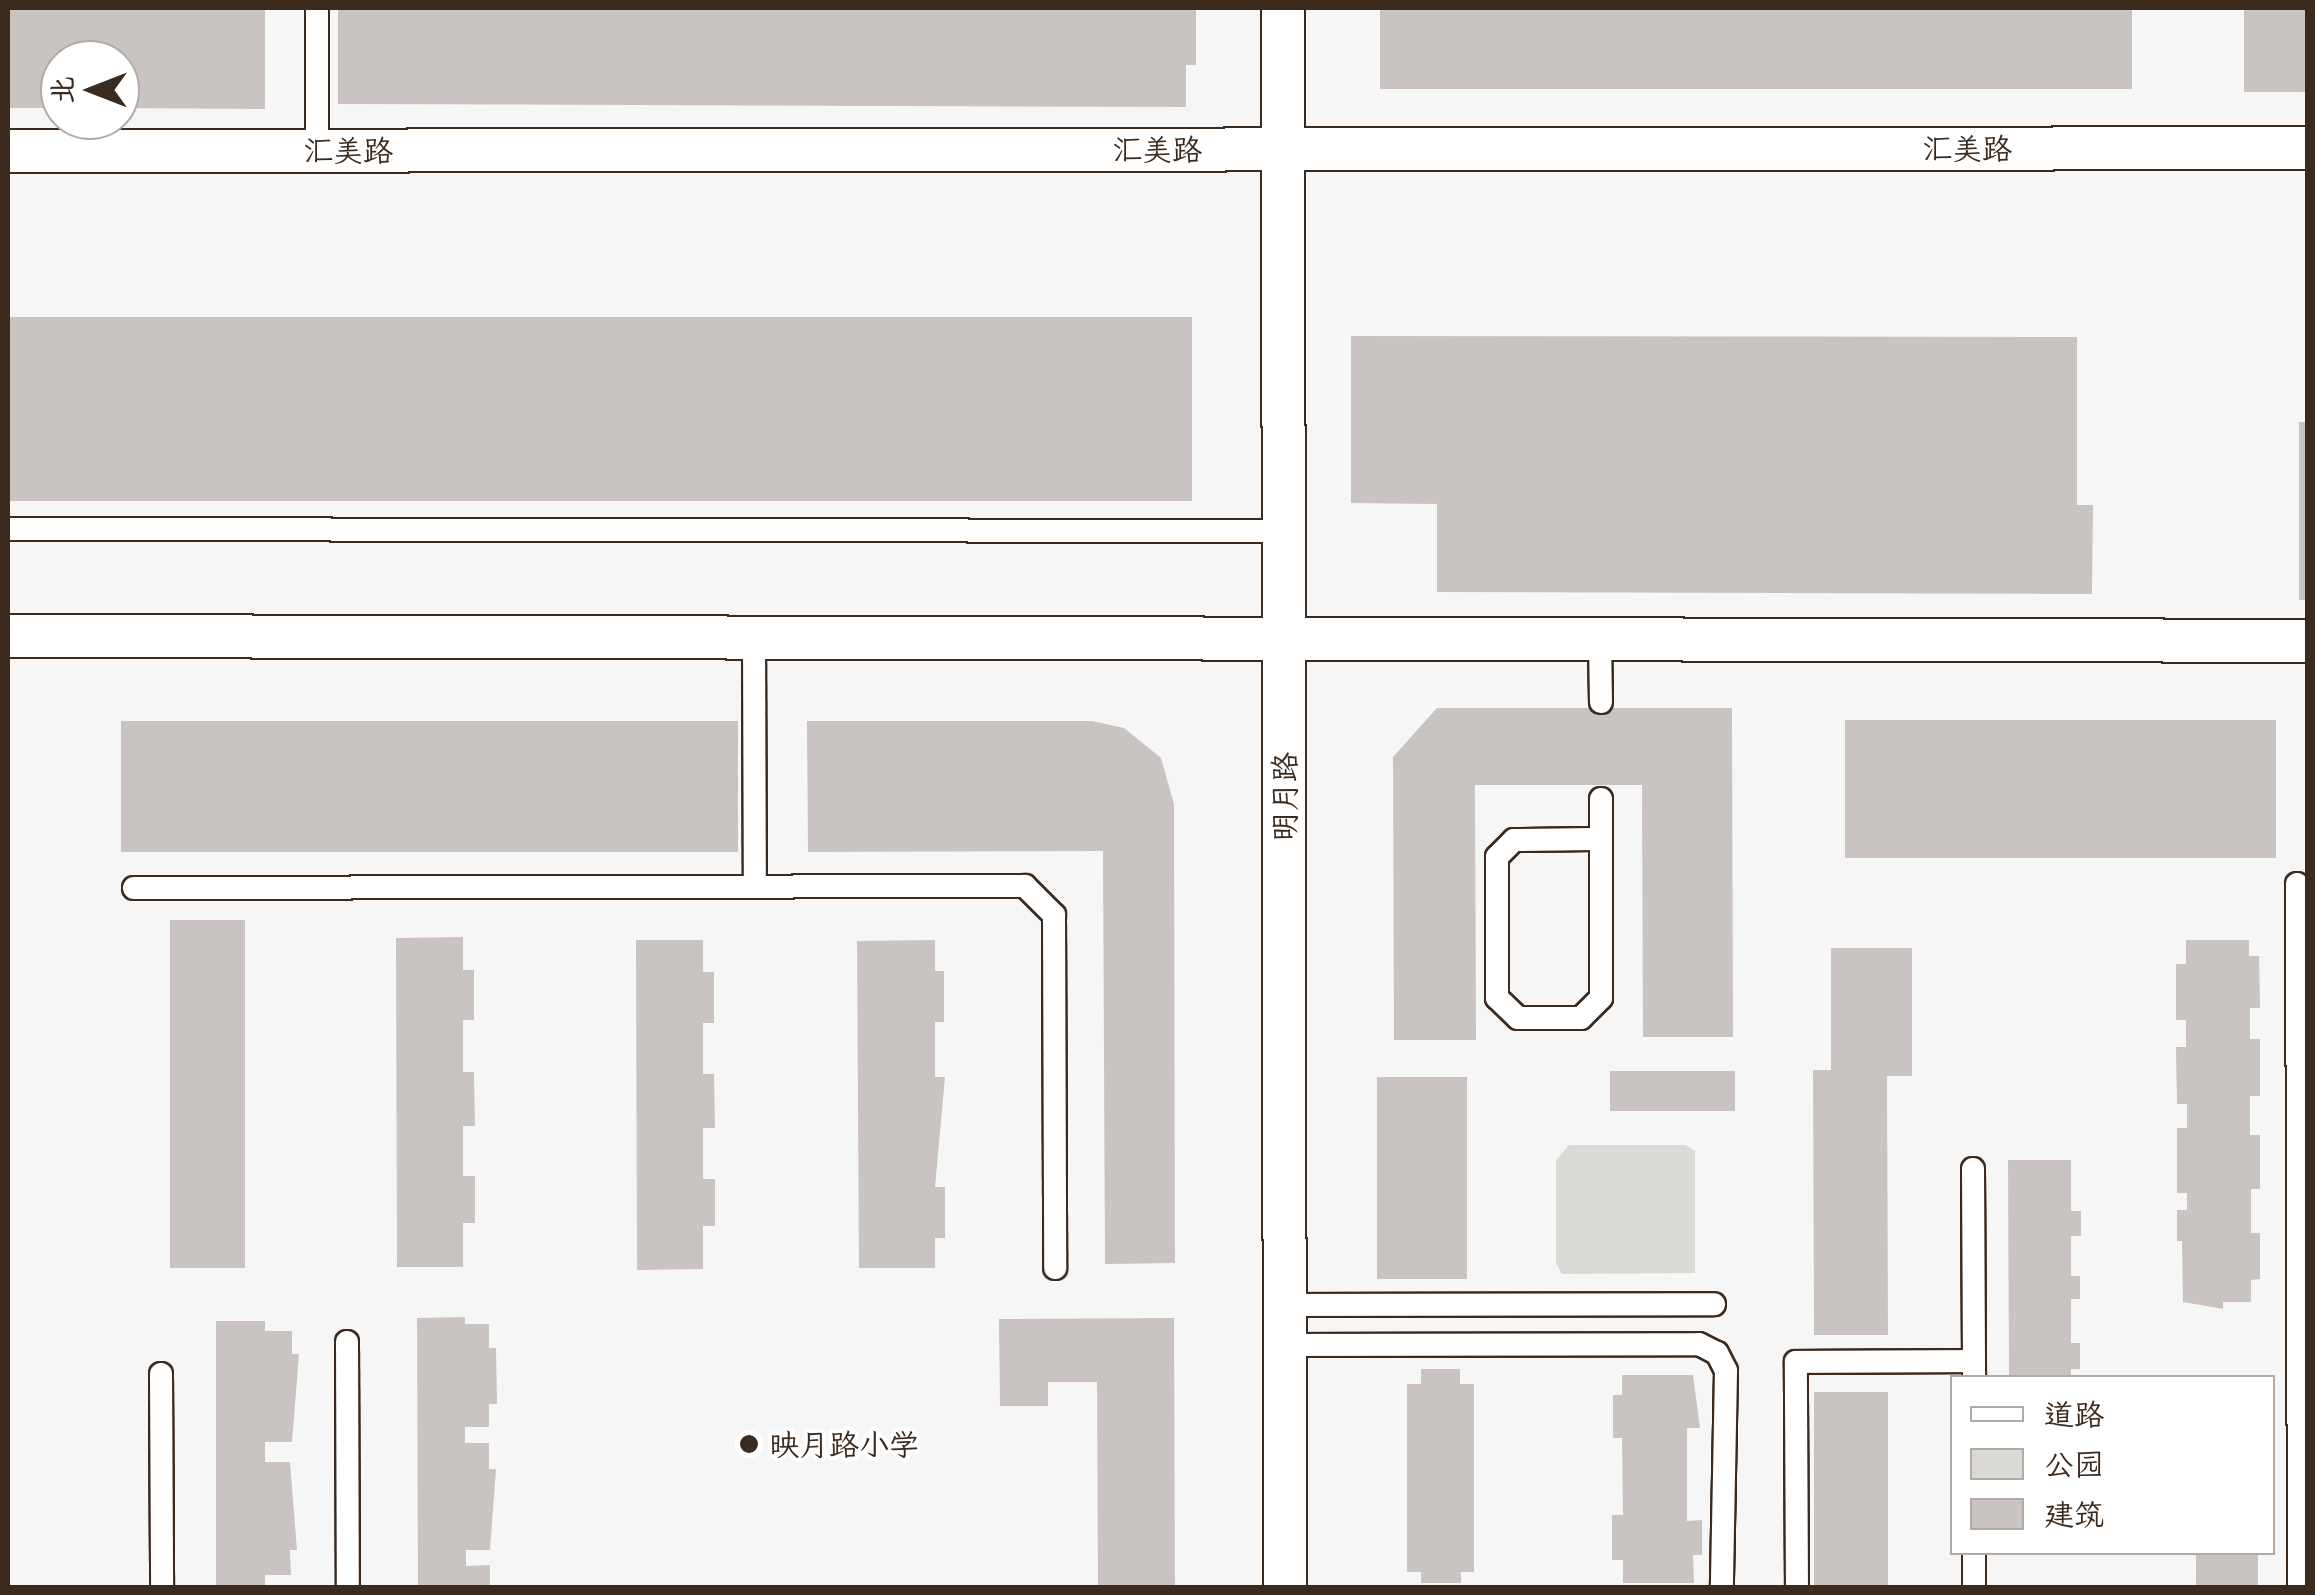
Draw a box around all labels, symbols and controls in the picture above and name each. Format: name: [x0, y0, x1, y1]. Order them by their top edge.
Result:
north arrow: [40, 40, 140, 140]
text: 北: [43, 76, 81, 104]
street label: 汇美路: [1922, 130, 2012, 166]
street label: 汇美路: [1112, 131, 1202, 167]
street label: 汇美路: [303, 132, 393, 168]
street label: 明月路: [1266, 752, 1302, 842]
legend: [1950, 1375, 2275, 1555]
text: 道路: [2044, 1394, 2104, 1434]
place label: 映月路小学: [769, 1426, 919, 1462]
marker: 映月路小学: [738, 1433, 760, 1455]
text: 公园: [2044, 1444, 2104, 1484]
text: 建筑: [2044, 1494, 2104, 1534]

